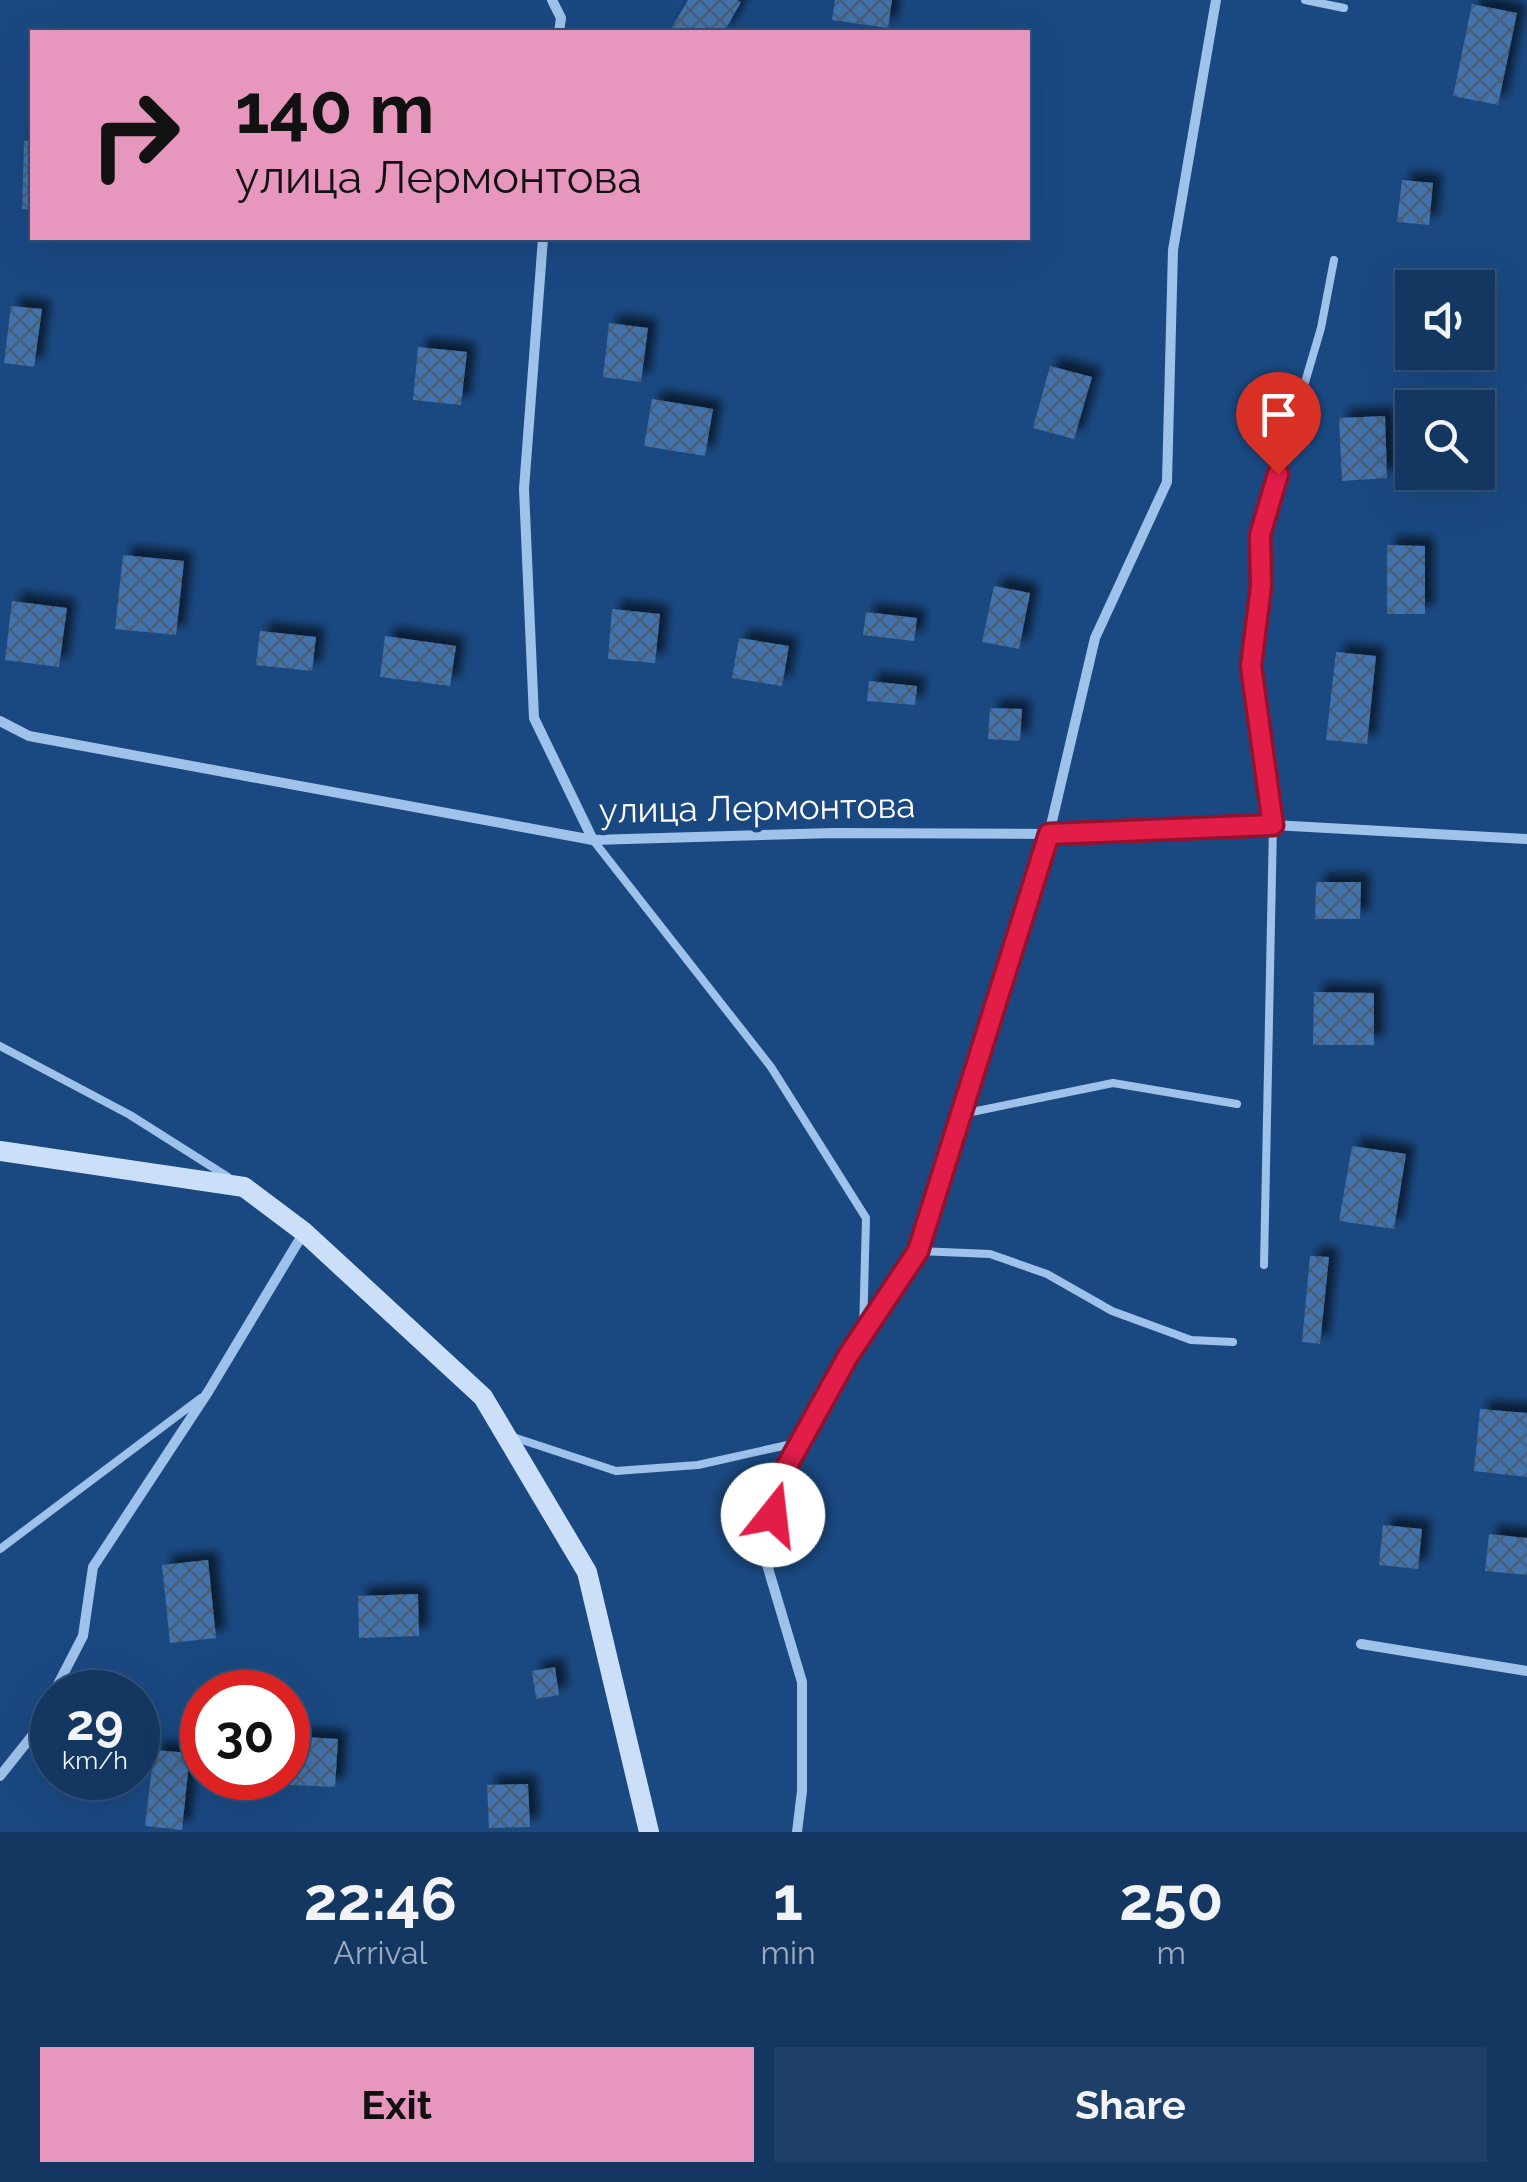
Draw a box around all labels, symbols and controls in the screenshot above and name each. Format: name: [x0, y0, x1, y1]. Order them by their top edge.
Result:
text: 140 m: [235, 67, 435, 149]
icon: right: [70, 70, 200, 200]
text: улица Лермонтова: [235, 151, 642, 204]
map controls: [1395, 270, 1495, 490]
button: sound: [1395, 270, 1495, 370]
pin: [1236, 372, 1321, 475]
icon: arrive: [1251, 387, 1306, 442]
button: search: [1395, 390, 1495, 490]
street label: улица Лермонтова: [598, 784, 916, 831]
position arrow: [721, 1463, 825, 1567]
speed limit sign: 30: [180, 1670, 310, 1800]
text: 29: [66, 1693, 124, 1752]
text: km/h: [62, 1745, 128, 1775]
text: 22:46: [304, 1864, 457, 1934]
text: 1: [773, 1864, 803, 1934]
text: 250: [1119, 1864, 1223, 1934]
text: Arrival: [333, 1934, 427, 1971]
text: min: [761, 1934, 816, 1971]
text: m: [1157, 1934, 1186, 1971]
button: Exit: [40, 2047, 754, 2162]
button: Share: [774, 2047, 1487, 2162]

